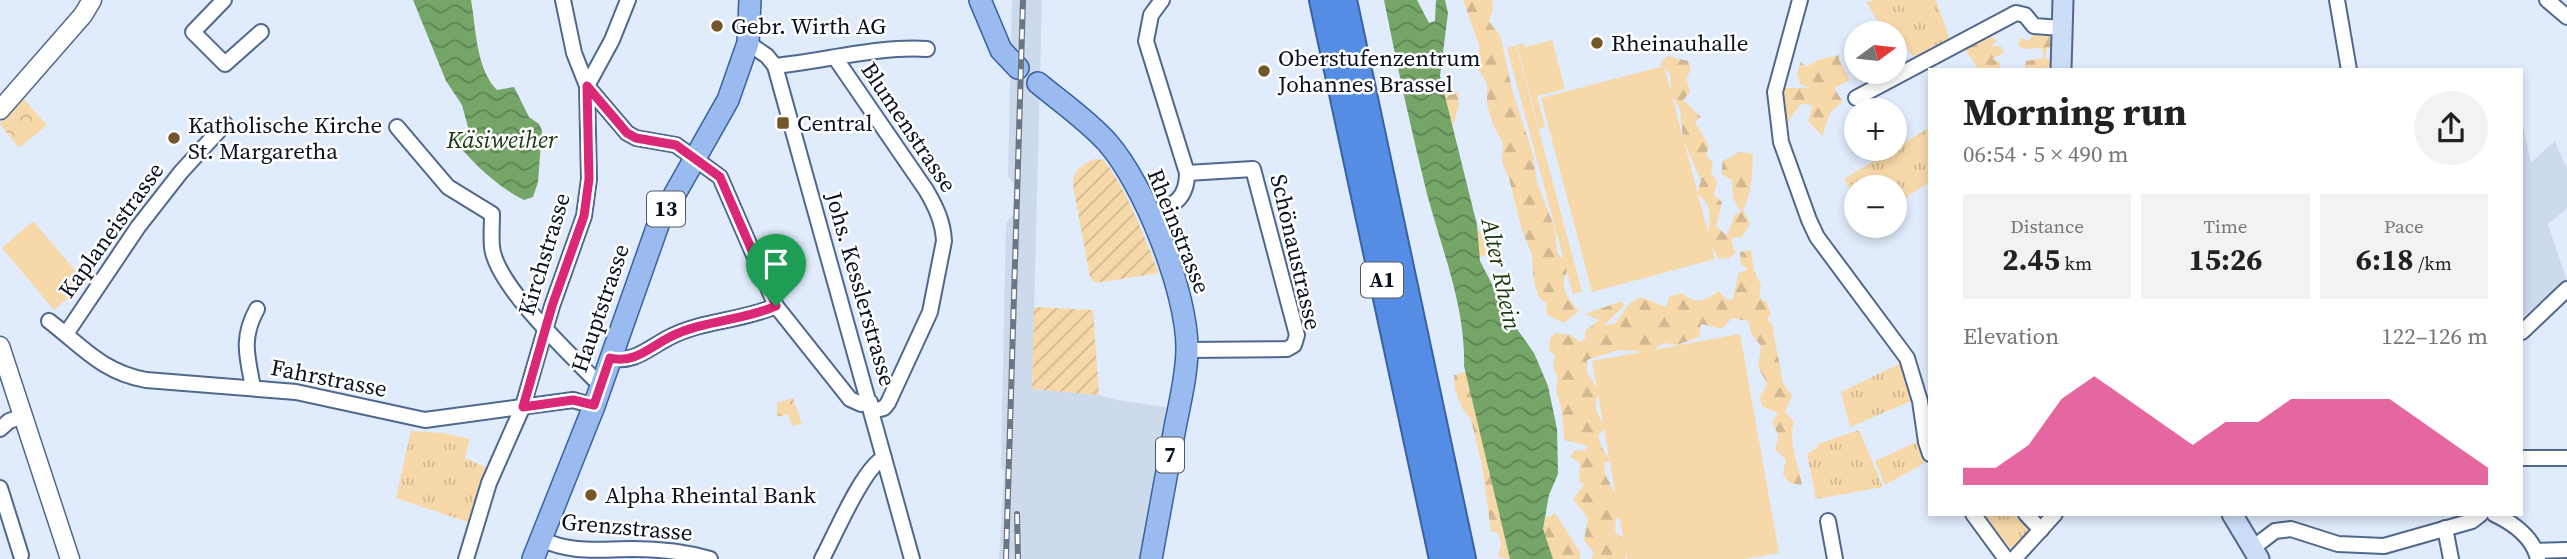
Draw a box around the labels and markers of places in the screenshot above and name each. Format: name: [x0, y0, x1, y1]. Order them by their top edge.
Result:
place label: Gebr. Wirth AG: [731, 10, 886, 42]
marker: Gebr. Wirth AG: [709, 18, 725, 34]
place label: Rheinauhalle: [1611, 27, 1748, 59]
marker: Rheinauhalle: [1589, 35, 1605, 51]
place label: Oberstufenzentrum Johannes Brassel: [1277, 42, 1481, 100]
marker: Oberstufenzentrum Johannes Brassel: [1256, 63, 1272, 79]
place label: Central: [797, 107, 873, 139]
place label: Katholische Kirche St. Margaretha: [188, 109, 382, 167]
marker: Central: [775, 115, 791, 131]
marker: Katholische Kirche St. Margaretha: [166, 130, 182, 146]
pin: [746, 234, 806, 306]
place label: Alpha Rheintal Bank: [605, 479, 816, 511]
marker: Alpha Rheintal Bank: [583, 487, 599, 503]

